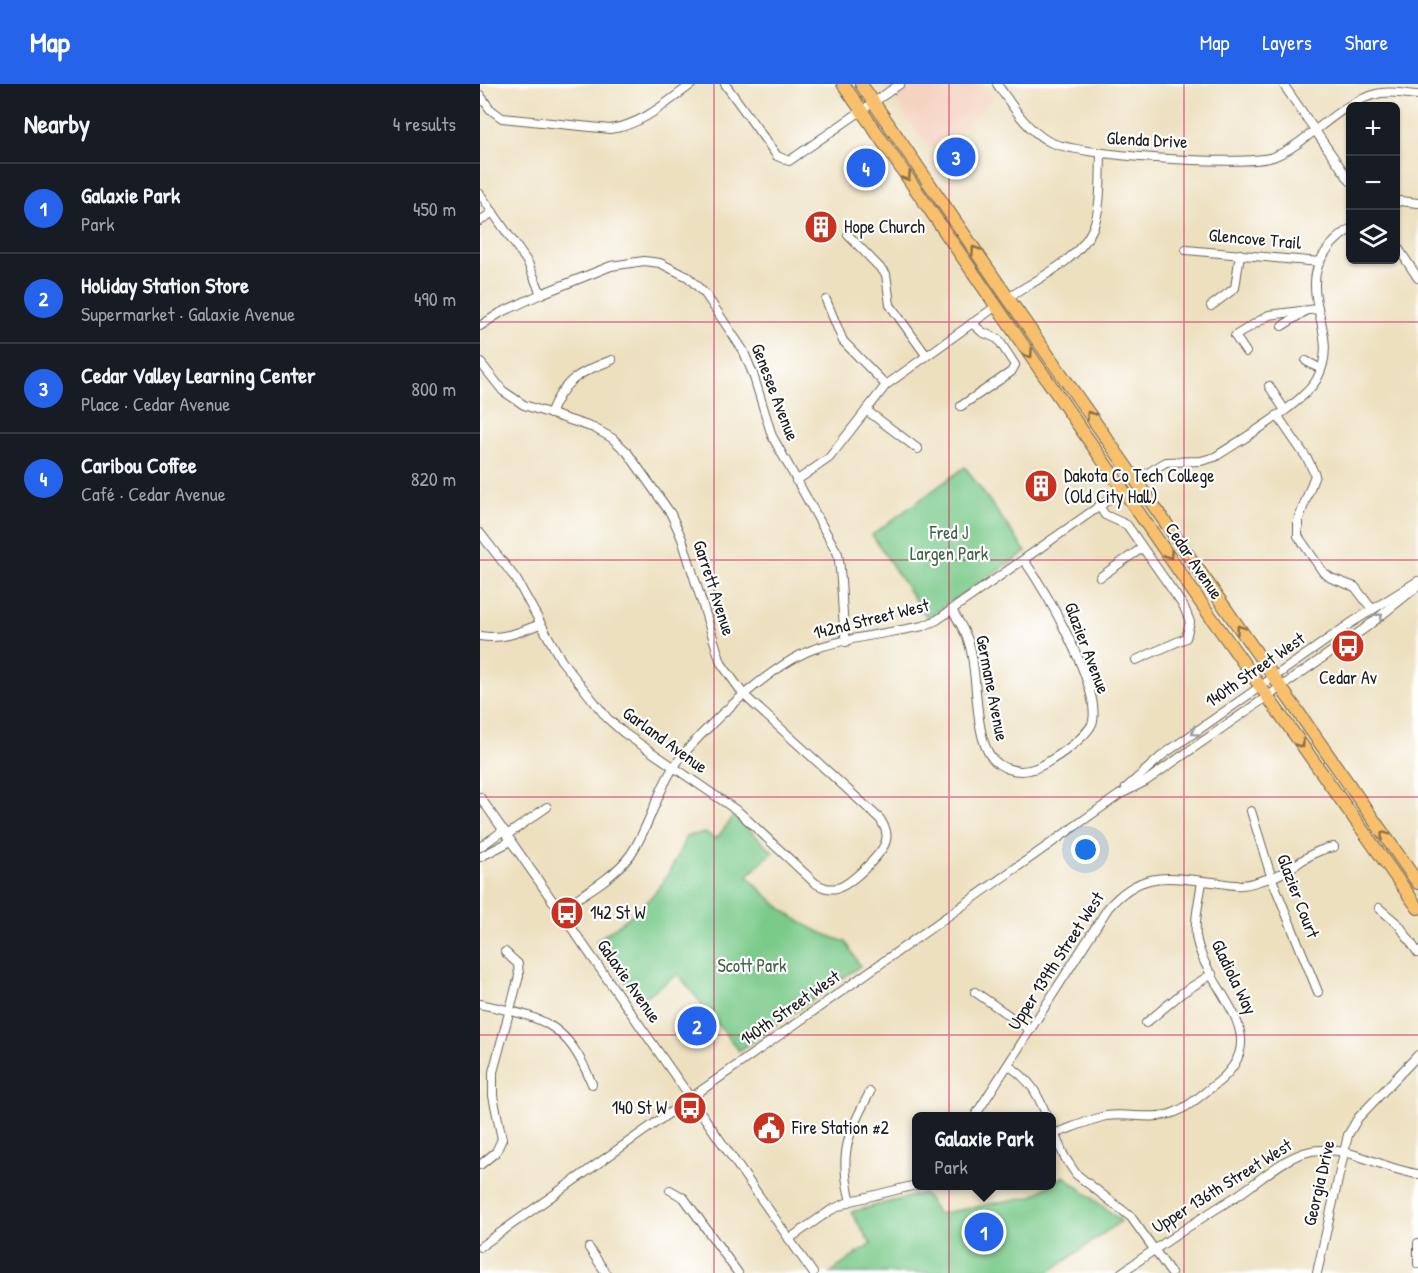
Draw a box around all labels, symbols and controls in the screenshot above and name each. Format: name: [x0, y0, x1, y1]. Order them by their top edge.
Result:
text: Map: [30, 23, 70, 61]
text: Map: [1200, 28, 1229, 57]
text: Layers: [1262, 28, 1312, 57]
text: Share: [1345, 28, 1388, 57]
map controls: [1346, 102, 1400, 264]
button: +: [1346, 102, 1400, 156]
text: Nearby: [24, 106, 90, 141]
text: 4 results: [393, 110, 456, 137]
street label: Glenda Drive: [1106, 125, 1188, 154]
pin: 3: [936, 134, 976, 180]
pin: 4: [846, 146, 886, 190]
button: −: [1346, 156, 1400, 210]
one-way arrow: [900, 170, 911, 181]
text: Galaxie Park: [81, 180, 180, 210]
text: 1: [40, 195, 47, 222]
text: 450 m: [413, 195, 456, 222]
building icon: Hope Church: [803, 209, 839, 245]
text: Park: [81, 210, 114, 237]
button: layers: [1346, 210, 1400, 264]
place label: Hope Church: [844, 214, 925, 239]
street label: Glencove Trail: [1208, 222, 1303, 255]
one-way arrow: [971, 246, 982, 257]
text: Holiday Station Store: [81, 270, 249, 300]
text: 2: [39, 285, 48, 312]
text: 490 m: [414, 285, 456, 312]
text: Supermarket · Galaxie Avenue: [81, 300, 295, 327]
street label: Genesee Avenue: [745, 340, 805, 444]
one-way arrow: [1022, 348, 1033, 359]
text: Cedar Valley Learning Center: [81, 360, 315, 390]
text: 3: [39, 375, 48, 402]
text: 800 m: [411, 375, 456, 402]
text: Place · Cedar Avenue: [81, 390, 230, 417]
one-way arrow: [1086, 410, 1097, 421]
text: Caribou Coffee: [81, 450, 197, 480]
place label: Dakota Co Tech College (Old City Hall): [1064, 463, 1214, 509]
text: 4: [40, 465, 47, 492]
text: 820 m: [411, 465, 456, 492]
building icon: Dakota Co Tech College (Old City Hall): [1023, 468, 1059, 504]
text: Café · Cedar Avenue: [81, 480, 226, 507]
street label: Cedar Avenue: [1159, 517, 1229, 604]
park label: Fred J Largen Park: [910, 520, 989, 566]
street label: Garrett Avenue: [687, 537, 742, 639]
one-way arrow: [1161, 549, 1172, 560]
street label: 142nd Street West: [810, 592, 932, 645]
street label: Glazier Avenue: [1059, 598, 1116, 697]
one-way arrow: [1373, 614, 1384, 625]
street label: 140th Street West: [1200, 625, 1310, 713]
one-way arrow: [1236, 625, 1247, 636]
bus stop icon: Cedar Av: [1330, 628, 1366, 664]
street label: Germane Avenue: [970, 633, 1015, 743]
place label: Cedar Av: [1319, 665, 1377, 690]
street label: Garland Avenue: [618, 700, 713, 779]
one-way arrow: [1190, 725, 1201, 736]
one-way arrow: [1294, 738, 1305, 749]
one-way arrow: [1380, 831, 1391, 842]
your location: [1071, 835, 1100, 864]
street label: Glazier Court: [1271, 850, 1326, 942]
street label: Upper 139th Street West: [1002, 886, 1110, 1035]
bus stop icon: 142 St W: [549, 895, 585, 931]
place label: 142 St W: [590, 900, 646, 925]
street label: Galaxie Avenue: [591, 934, 667, 1027]
street label: Gladiola Way: [1206, 935, 1264, 1019]
park label: Scott Park: [717, 953, 787, 978]
street label: 140th Street West: [735, 963, 845, 1051]
pin: 2: [678, 1004, 716, 1048]
bus stop icon: 140 St W: [672, 1090, 708, 1126]
place label: 140 St W: [612, 1095, 667, 1120]
public building icon: Fire Station #2: [751, 1110, 787, 1146]
popup: [912, 1112, 1056, 1190]
place label: Fire Station #2: [791, 1115, 890, 1140]
text: Galaxie Park: [934, 1123, 1034, 1153]
street label: Upper 136th Street West: [1147, 1132, 1297, 1239]
street label: Georgia Drive: [1297, 1138, 1340, 1228]
text: Park: [934, 1153, 968, 1180]
pin: 1: [964, 1210, 1004, 1254]

